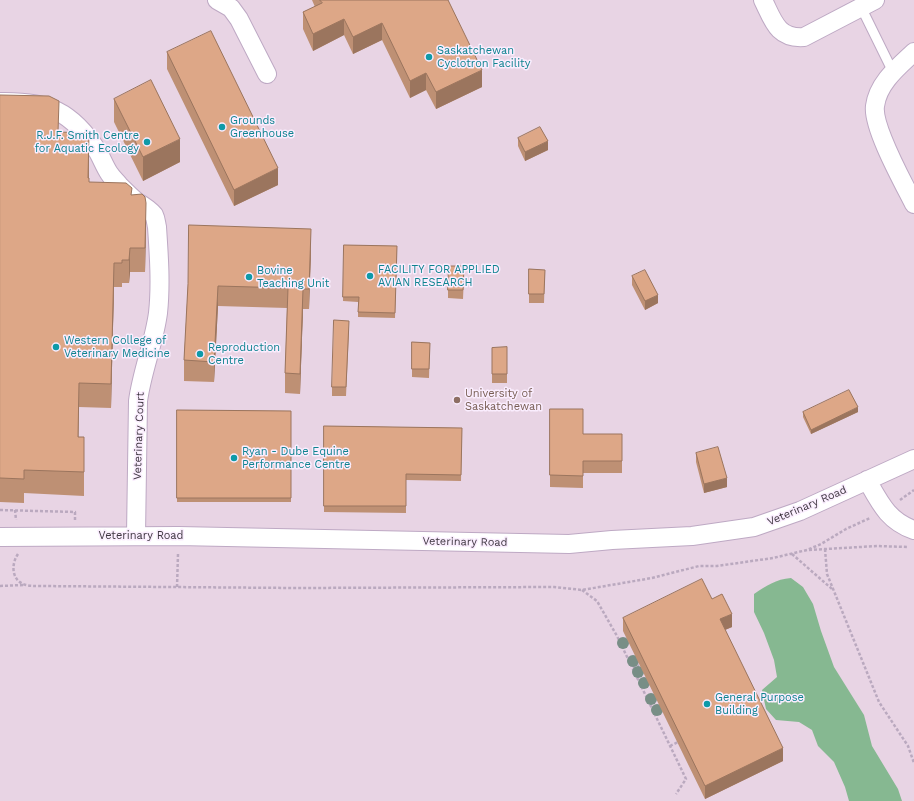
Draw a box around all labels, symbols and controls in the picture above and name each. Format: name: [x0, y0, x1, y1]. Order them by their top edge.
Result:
place label: Saskatchewan Cyclotron Facility: [437, 44, 530, 70]
marker: Saskatchewan Cyclotron Facility: [424, 52, 434, 62]
place label: Grounds Greenhouse: [230, 114, 294, 140]
marker: Grounds Greenhouse: [217, 122, 227, 132]
place label: R.J.F. Smith Centre for Aquatic Ecology: [35, 129, 139, 155]
marker: R.J.F. Smith Centre for Aquatic Ecology: [142, 137, 152, 147]
place label: FACILITY FOR APPLIED AVIAN RESEARCH: [378, 263, 500, 289]
place label: Bovine Teaching Unit: [257, 264, 329, 290]
marker: FACILITY FOR APPLIED AVIAN RESEARCH: [365, 271, 375, 281]
marker: Bovine Teaching Unit: [244, 272, 254, 282]
place label: Western College of Veterinary Medicine: [64, 334, 170, 360]
place label: Reproduction Centre: [208, 341, 280, 367]
marker: Western College of Veterinary Medicine: [51, 342, 61, 352]
marker: Reproduction Centre: [195, 349, 205, 359]
place label: University of Saskatchewan: [465, 387, 542, 413]
street label: Veterinary Court: [131, 392, 147, 480]
marker: University of Saskatchewan: [452, 395, 462, 405]
place label: Ryan - Dube Equine Performance Centre: [242, 445, 350, 471]
marker: Ryan - Dube Equine Performance Centre: [229, 453, 239, 463]
street label: Veterinary Road: [765, 483, 849, 529]
street label: Veterinary Road: [99, 529, 183, 543]
street label: Veterinary Road: [422, 535, 508, 549]
place label: General Purpose Building: [715, 691, 804, 717]
marker: General Purpose Building: [702, 699, 712, 709]

